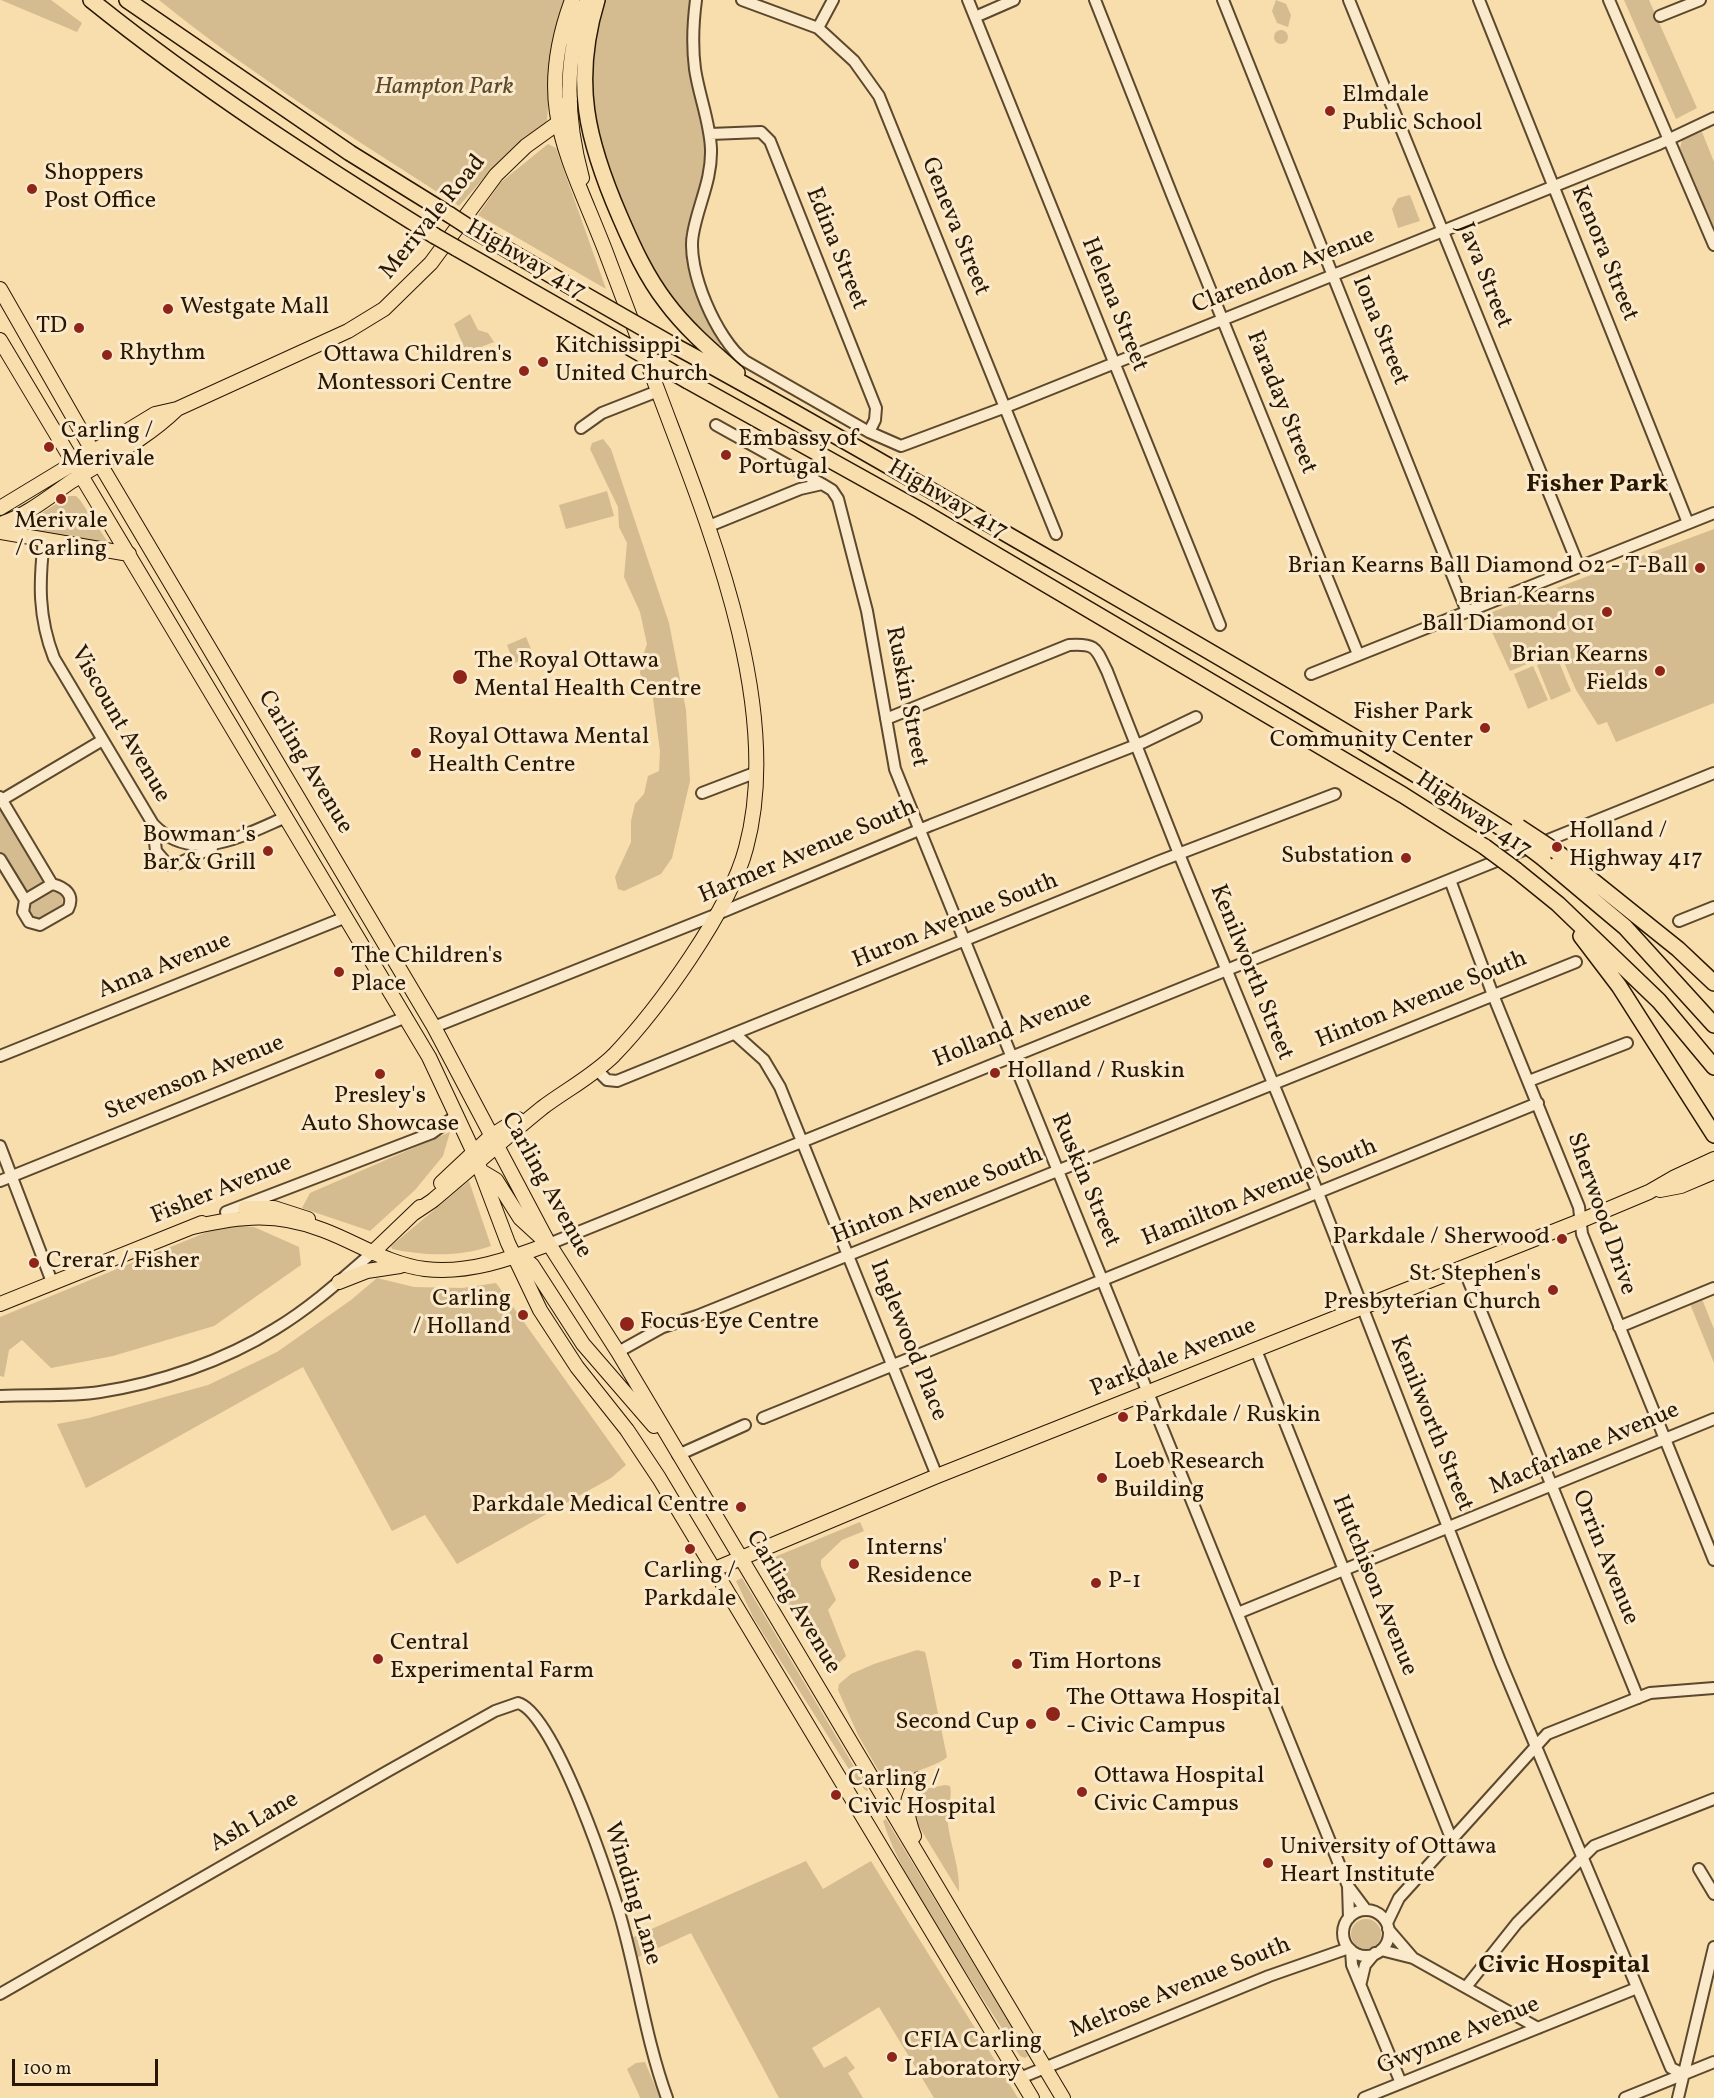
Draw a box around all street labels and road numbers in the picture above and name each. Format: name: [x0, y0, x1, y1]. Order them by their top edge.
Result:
street label: Merivale Road: [375, 150, 493, 286]
street label: Geneva Street: [913, 154, 995, 300]
street label: Kenora Street: [1563, 182, 1643, 326]
street label: Edina Street: [797, 184, 873, 314]
street label: Highway 417: [460, 215, 590, 307]
street label: Java Street: [1449, 219, 1517, 333]
street label: Clarendon Avenue: [1188, 222, 1380, 322]
street label: Helena Street: [1073, 234, 1153, 376]
street label: Iona Street: [1344, 272, 1414, 390]
street label: Faraday Street: [1238, 327, 1322, 479]
street label: Highway 417: [882, 455, 1012, 547]
street label: Ruskin Street: [877, 624, 933, 770]
street label: Viscount Avenue: [63, 642, 175, 808]
street label: Carling Avenue: [250, 686, 358, 840]
street label: Highway 417: [1409, 767, 1537, 865]
street label: Harmer Avenue South: [695, 794, 921, 912]
street label: Huron Avenue South: [849, 868, 1063, 976]
street label: Kenilworth Street: [1202, 881, 1298, 1065]
street label: Anna Avenue: [94, 927, 236, 1007]
street label: Hinton Avenue South: [1312, 945, 1532, 1057]
street label: Holland Avenue: [930, 986, 1096, 1076]
street label: Stevenson Avenue: [101, 1030, 289, 1128]
street label: Carling Avenue: [493, 1108, 597, 1264]
street label: Ruskin Street: [1043, 1110, 1125, 1252]
street label: Sherwood Drive: [1559, 1129, 1641, 1299]
street label: Hamilton Avenue South: [1138, 1134, 1382, 1254]
street label: Hinton Avenue South: [828, 1141, 1048, 1253]
street label: Fisher Avenue: [147, 1150, 297, 1232]
street label: Inglewood Place: [862, 1256, 952, 1426]
street label: Parkdale Avenue: [1087, 1313, 1261, 1405]
street label: Kenilworth Street: [1382, 1332, 1478, 1516]
street label: Macfarlane Avenue: [1486, 1397, 1684, 1503]
street label: Orrin Avenue: [1564, 1487, 1644, 1629]
street label: Hutchison Avenue: [1324, 1492, 1422, 1680]
street label: Carling Avenue: [738, 1526, 846, 1680]
street label: Ash Lane: [206, 1786, 304, 1860]
street label: Winding Lane: [596, 1819, 666, 1969]
street label: Melrose Avenue South: [1067, 1932, 1295, 2046]
street label: Gwynne Avenue: [1374, 1991, 1544, 2083]

